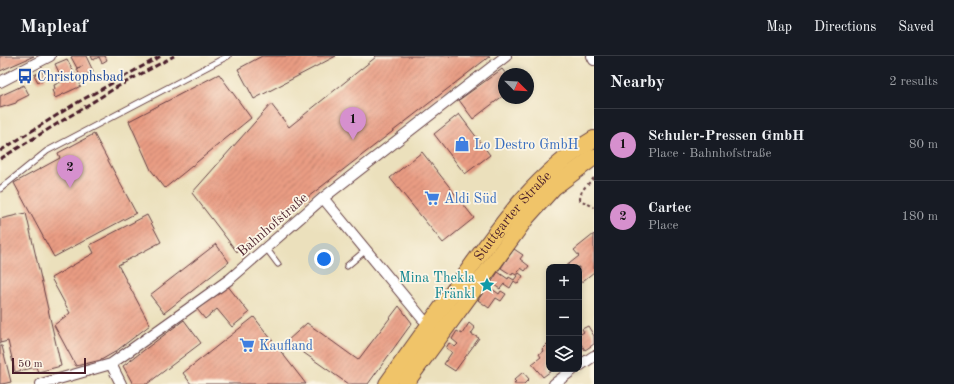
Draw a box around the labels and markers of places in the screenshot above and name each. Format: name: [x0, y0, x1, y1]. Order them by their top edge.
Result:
bus stop icon: Christophsbad: [16, 67, 34, 85]
place label: Christophsbad: [37, 70, 124, 84]
pin: 1: [340, 107, 366, 140]
shop icon: Lo Destro GmbH: [453, 135, 471, 153]
place label: Lo Destro GmbH: [474, 138, 579, 152]
pin: 2: [57, 155, 83, 188]
supermarket icon: Aldi Süd: [423, 189, 441, 207]
place label: Aldi Süd: [444, 192, 497, 206]
place label: Mina Thekla Fränkl: [399, 271, 475, 301]
place icon: Mina Thekla Fränkl: [478, 276, 496, 294]
supermarket icon: Kaufland: [238, 336, 256, 354]
place label: Kaufland: [259, 339, 313, 353]

